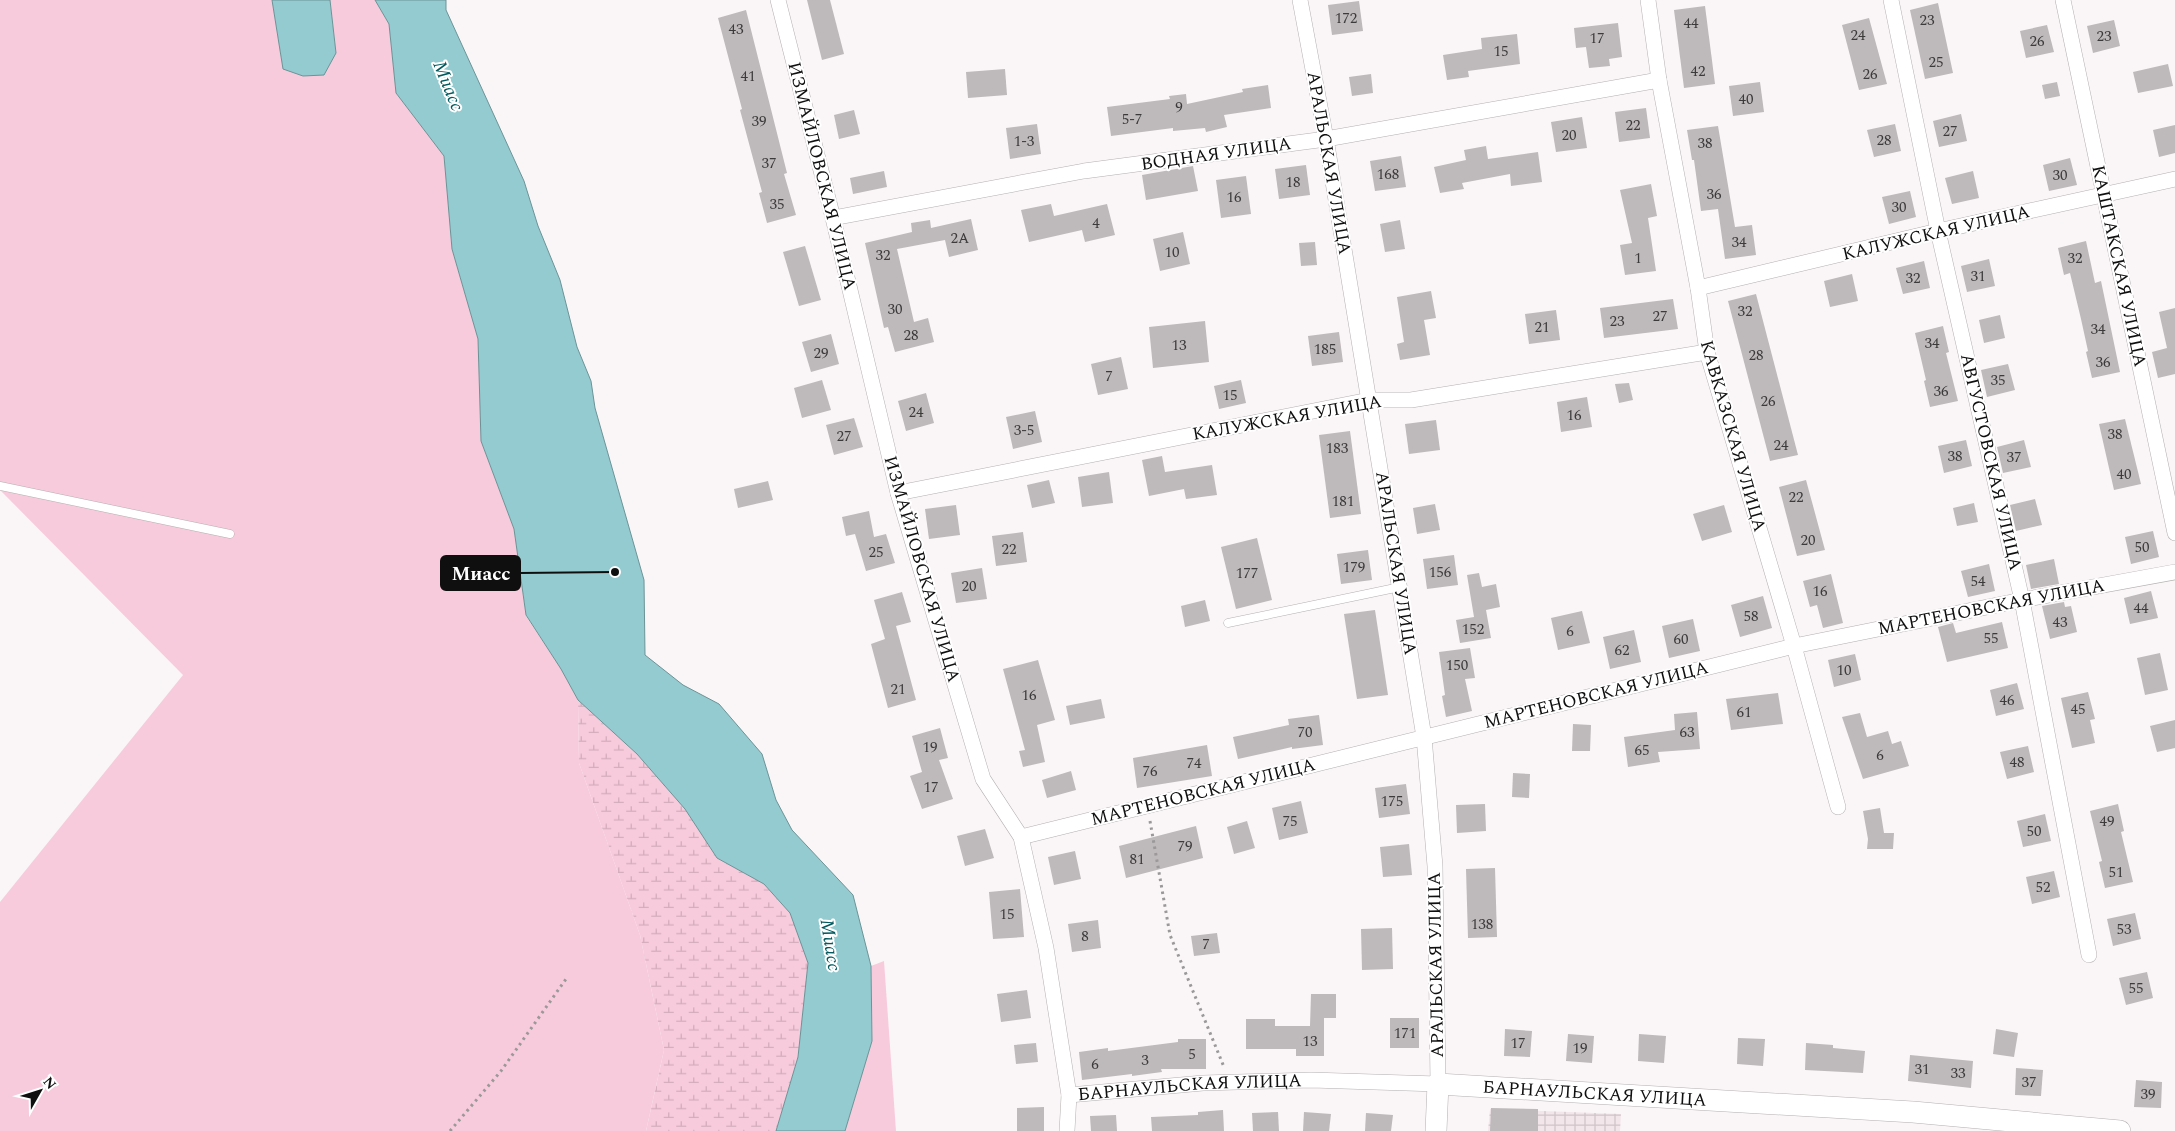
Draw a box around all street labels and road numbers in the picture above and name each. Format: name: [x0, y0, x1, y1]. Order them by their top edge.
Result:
street label: ИЗМАЙЛОВСКАЯ УЛИЦА: [781, 59, 863, 293]
street label: АРАЛЬСКАЯ УЛИЦА: [1300, 69, 1358, 257]
street label: ВОДНАЯ УЛИЦА: [1139, 130, 1293, 178]
street label: КАШТАКСКАЯ УЛИЦА: [2084, 163, 2154, 369]
street label: КАЛУЖСКАЯ УЛИЦА: [1840, 198, 2032, 268]
street label: КАВКАЗСКАЯ УЛИЦА: [1693, 337, 1773, 535]
street label: АВГУСТОВСКАЯ УЛИЦА: [1953, 351, 2029, 573]
street label: КАЛУЖСКАЯ УЛИЦА: [1190, 388, 1384, 448]
street label: ИЗМАЙЛОВСКАЯ УЛИЦА: [877, 452, 967, 686]
street label: АРАЛЬСКАЯ УЛИЦА: [1368, 469, 1424, 657]
street label: МАРТЕНОВСКАЯ УЛИЦА: [1875, 572, 2107, 642]
street label: МАРТЕНОВСКАЯ УЛИЦА: [1481, 654, 1711, 736]
street label: МАРТЕНОВСКАЯ УЛИЦА: [1088, 751, 1318, 833]
street label: АРАЛЬСКАЯ УЛИЦА: [1421, 872, 1451, 1058]
street label: БАРНАУЛЬСКАЯ УЛИЦА: [1077, 1067, 1302, 1108]
street label: БАРНАУЛЬСКАЯ УЛИЦА: [1482, 1073, 1707, 1113]

